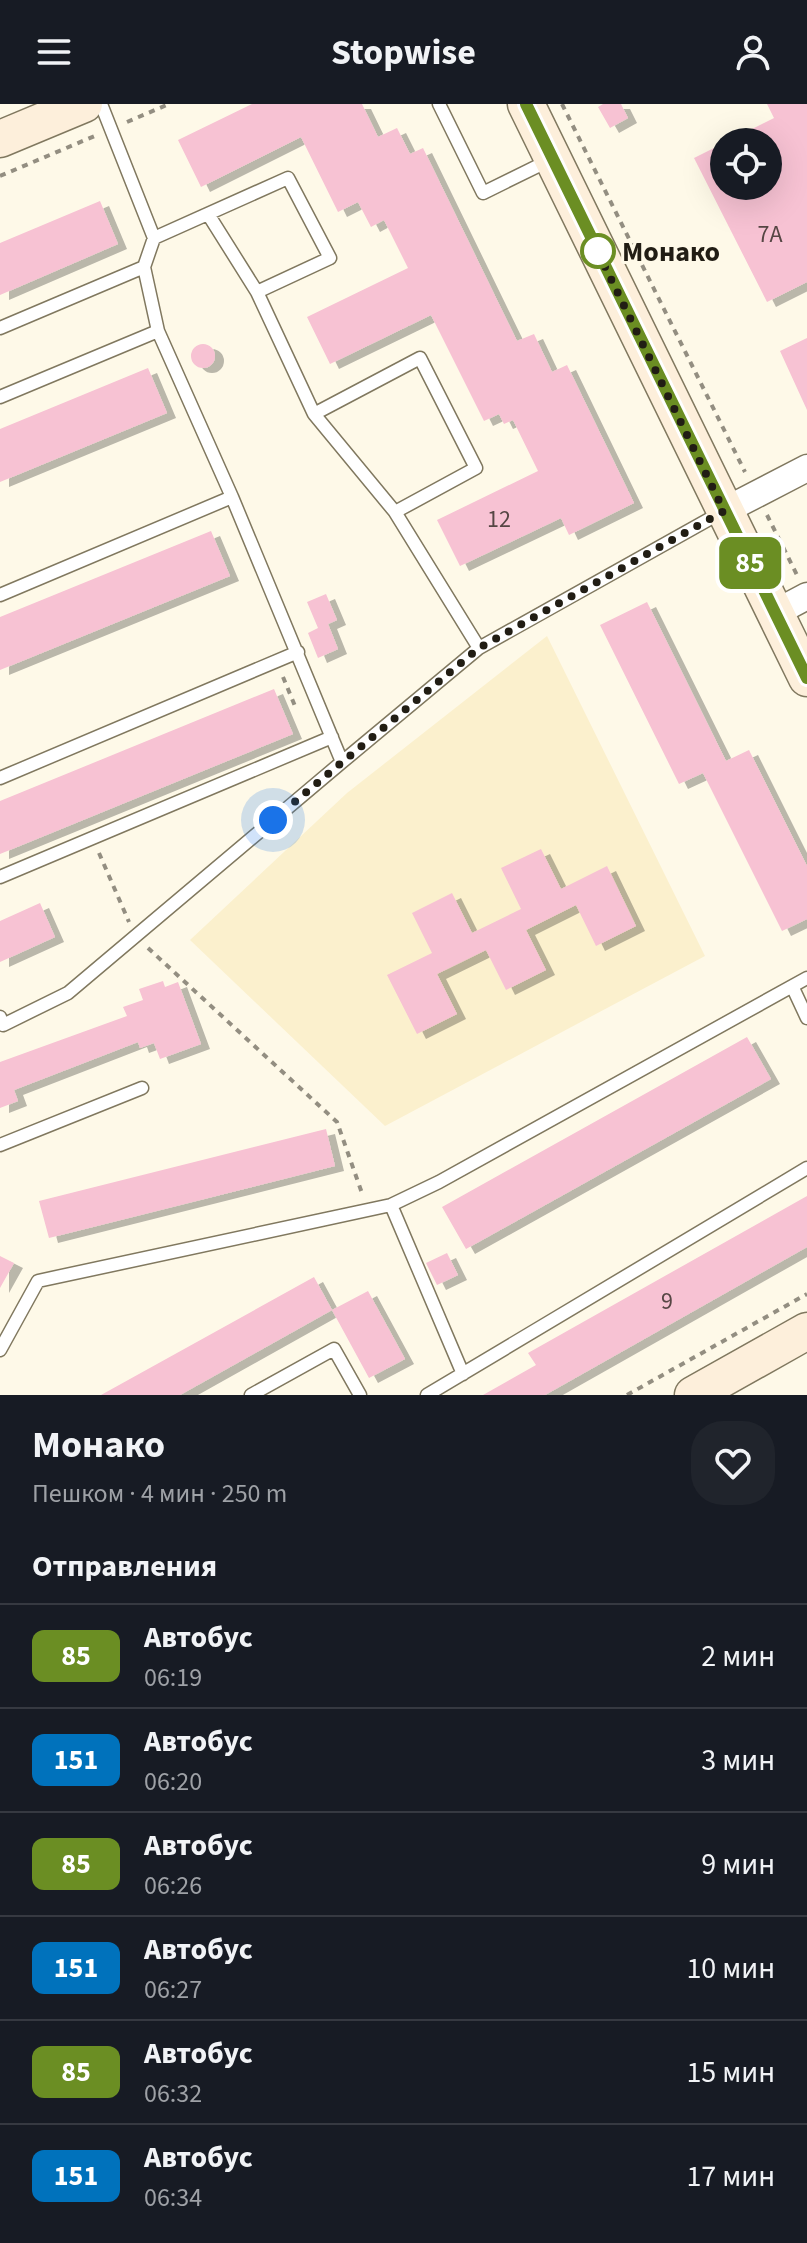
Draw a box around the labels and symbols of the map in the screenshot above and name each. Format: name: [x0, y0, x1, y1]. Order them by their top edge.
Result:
house number: 7А: [758, 217, 782, 252]
place label: Монако: [622, 232, 720, 272]
marker: Монако: [581, 234, 615, 268]
house number: 12: [487, 502, 511, 537]
line badge: 85: [714, 537, 786, 589]
your location: [253, 800, 293, 840]
house number: 9: [661, 1284, 673, 1319]

